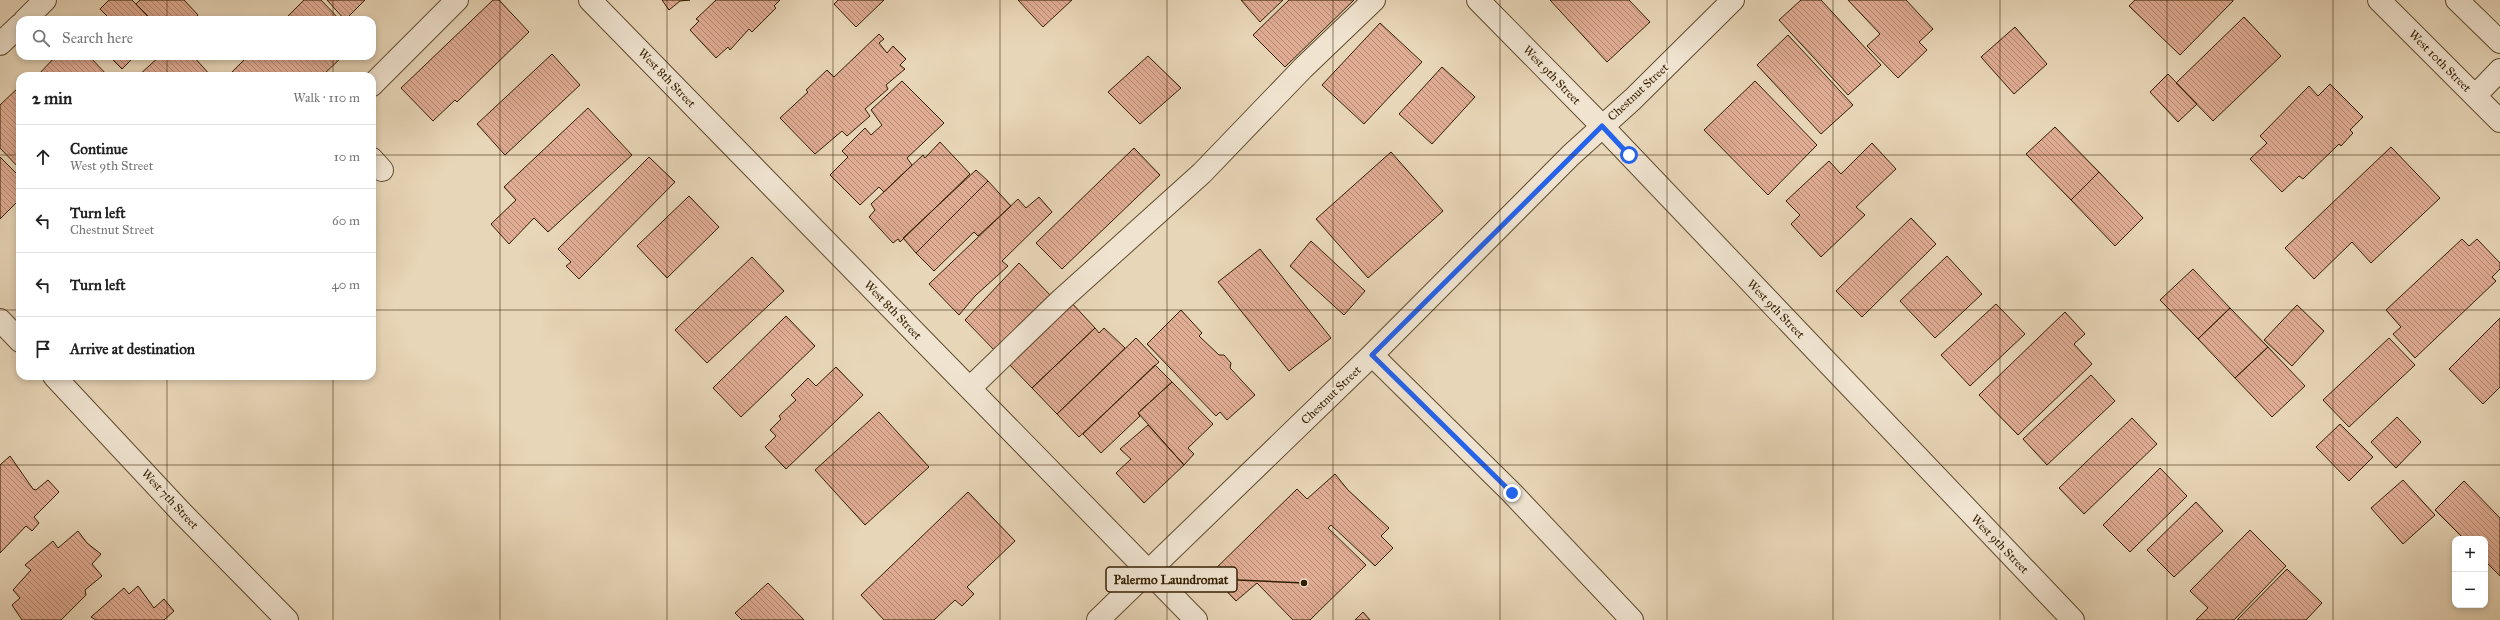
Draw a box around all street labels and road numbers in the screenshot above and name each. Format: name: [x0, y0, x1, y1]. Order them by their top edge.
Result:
street label: West 10th Street: [2406, 27, 2475, 96]
street label: West 9th Street: [1520, 42, 1584, 108]
street label: West 8th Street: [635, 46, 699, 111]
street label: Chestnut Street: [1605, 60, 1672, 124]
street label: West 9th Street: [1744, 276, 1808, 342]
street label: West 8th Street: [861, 278, 925, 343]
street label: Chestnut Street: [1298, 362, 1364, 427]
street label: West 7th Street: [139, 466, 202, 532]
street label: West 9th Street: [1968, 511, 2032, 577]

